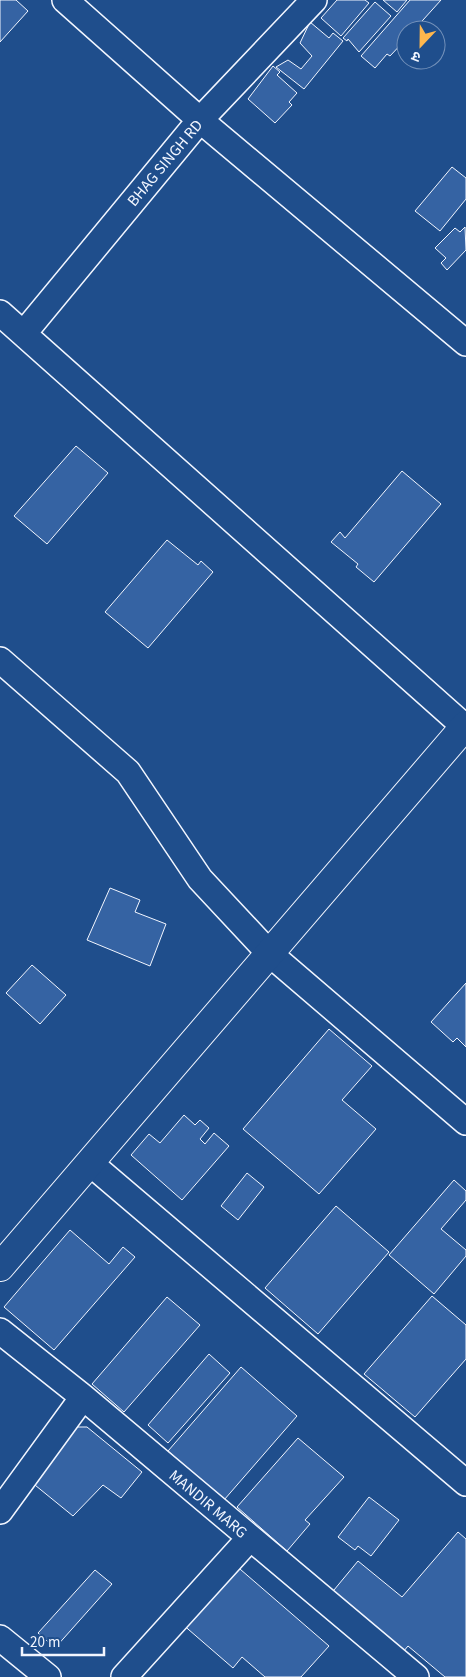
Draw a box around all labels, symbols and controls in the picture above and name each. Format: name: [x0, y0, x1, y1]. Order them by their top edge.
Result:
north arrow: [396, 20, 446, 70]
text: उ: [408, 45, 424, 67]
street label: BHAG SINGH RD: [122, 115, 208, 211]
street label: MANDIR MARG: [164, 1465, 252, 1543]
scale bar: [22, 1624, 105, 1656]
text: 20 m: [30, 1632, 60, 1653]

